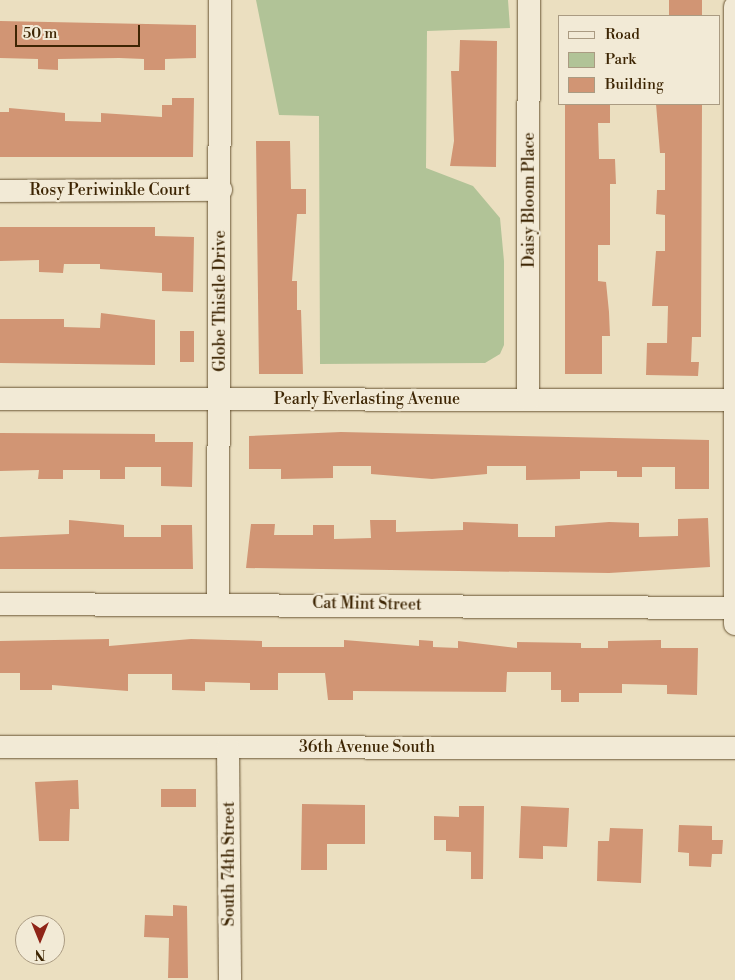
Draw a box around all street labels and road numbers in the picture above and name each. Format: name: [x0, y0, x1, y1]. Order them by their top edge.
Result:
street label: Daisy Bloom Place: [519, 132, 539, 268]
street label: Rosy Periwinkle Court: [29, 180, 191, 200]
street label: Globe Thistle Drive: [210, 230, 230, 372]
street label: Pearly Everlasting Avenue: [274, 389, 460, 409]
street label: Cat Mint Street: [312, 593, 422, 615]
street label: 36th Avenue South: [299, 737, 435, 757]
street label: South 74th Street: [219, 802, 239, 926]

